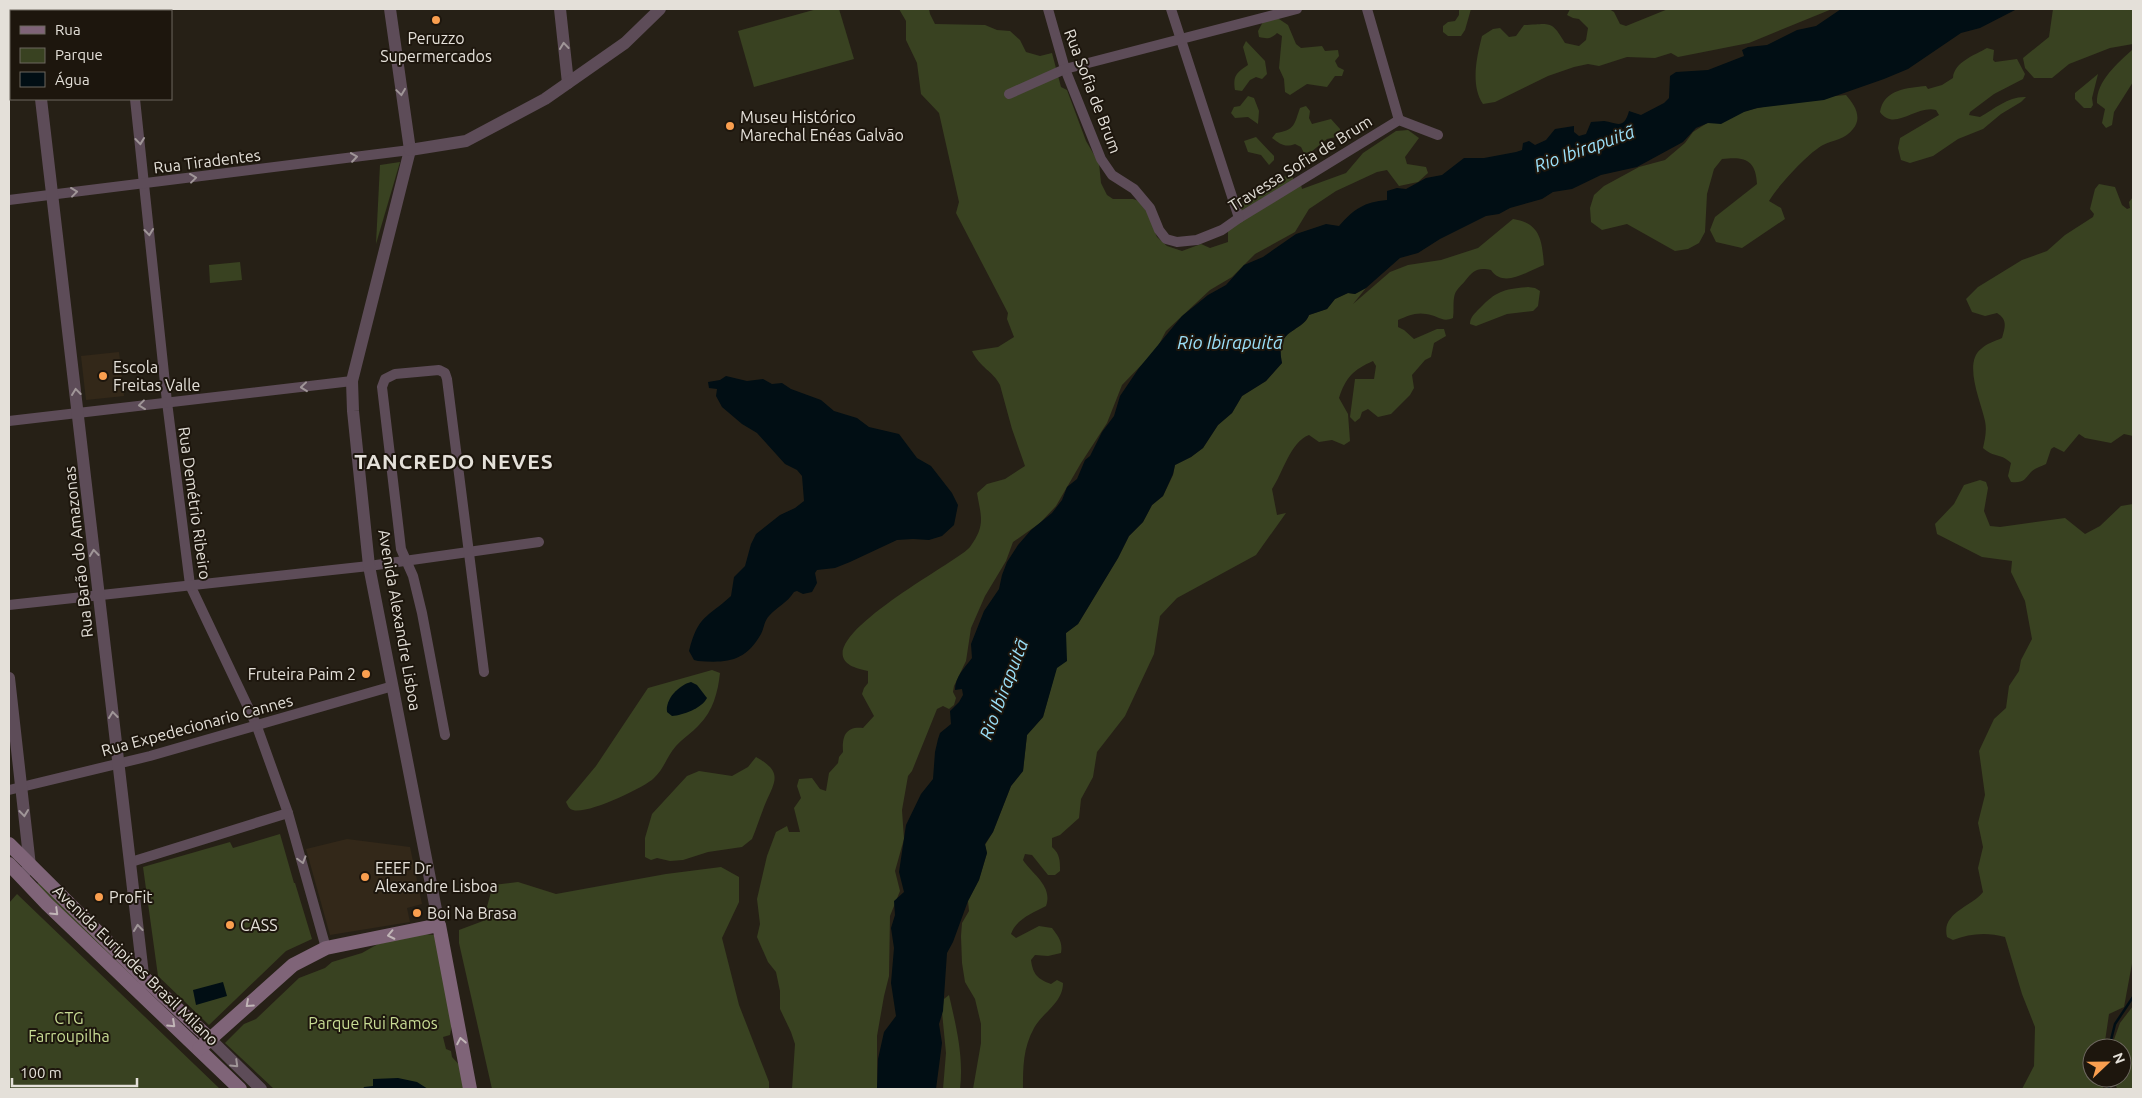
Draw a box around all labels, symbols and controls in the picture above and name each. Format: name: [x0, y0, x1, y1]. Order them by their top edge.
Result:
legend: [10, 10, 172, 100]
marker: Peruzzo Supermercados: [430, 14, 442, 26]
text: Rua: [55, 21, 81, 38]
street label: Rua Sofia de Brum: [1061, 26, 1125, 156]
place label: Peruzzo Supermercados: [380, 29, 492, 65]
one-way arrow: [559, 41, 570, 49]
text: Parque: [55, 46, 103, 63]
text: Água: [55, 71, 90, 88]
one-way arrow: [396, 87, 406, 96]
place label: Museu Histórico Marechal Enéas Galvão: [740, 108, 904, 144]
street label: Travessa Sofia de Brum: [1225, 111, 1375, 215]
marker: Museu Histórico Marechal Enéas Galvão: [724, 120, 736, 132]
water label: Rio Ibirapuitã: [1531, 121, 1637, 175]
one-way arrow: [134, 137, 145, 145]
street label: Rua Tiradentes: [152, 145, 262, 176]
one-way arrow: [350, 152, 358, 163]
one-way arrow: [189, 173, 197, 184]
one-way arrow: [71, 187, 79, 198]
one-way arrow: [143, 228, 154, 236]
water label: Rio Ibirapuitã: [1177, 332, 1283, 352]
place label: Escola Freitas Valle: [113, 358, 200, 394]
marker: Escola Freitas Valle: [97, 370, 109, 382]
one-way arrow: [299, 381, 307, 392]
one-way arrow: [71, 388, 82, 396]
one-way arrow: [138, 399, 146, 410]
street label: Rua Demétrio Ribeiro: [175, 425, 215, 581]
district label: TANCREDO NEVES: [354, 449, 554, 473]
street label: Rua Barão do Amazonas: [60, 465, 96, 639]
street label: Avenida Alexandre Lisboa: [375, 528, 425, 712]
one-way arrow: [89, 549, 100, 557]
water label: Rio Ibirapuitã: [975, 636, 1031, 742]
place label: Fruteira Paim 2: [248, 665, 356, 683]
marker: Fruteira Paim 2: [360, 668, 372, 680]
street label: Rua Expedecionario Cannes: [99, 691, 295, 759]
one-way arrow: [108, 711, 119, 719]
one-way arrow: [18, 810, 29, 818]
one-way arrow: [296, 856, 306, 864]
place label: EEEF Dr Alexandre Lisboa: [375, 859, 498, 895]
marker: EEEF Dr Alexandre Lisboa: [359, 871, 371, 883]
street label: Avenida Euripides Brasil Milano: [50, 881, 222, 1049]
place label: ProFit: [109, 888, 153, 906]
marker: ProFit: [93, 891, 105, 903]
place label: Boi Na Brasa: [427, 904, 517, 922]
one-way arrow: [49, 906, 58, 915]
marker: Boi Na Brasa: [411, 907, 423, 919]
place label: CASS: [240, 916, 278, 934]
marker: CASS: [224, 919, 236, 931]
one-way arrow: [133, 924, 144, 932]
one-way arrow: [387, 929, 396, 940]
one-way arrow: [246, 998, 255, 1007]
park label: CTG Farroupilha: [28, 1009, 110, 1045]
park label: Parque Rui Ramos: [308, 1014, 438, 1032]
one-way arrow: [166, 1019, 175, 1028]
one-way arrow: [457, 1037, 467, 1046]
north arrow: [2082, 1038, 2132, 1088]
text: N: [2110, 1050, 2128, 1066]
scale bar: [12, 1056, 138, 1088]
one-way arrow: [229, 1058, 238, 1067]
text: 100 m: [20, 1064, 62, 1081]

